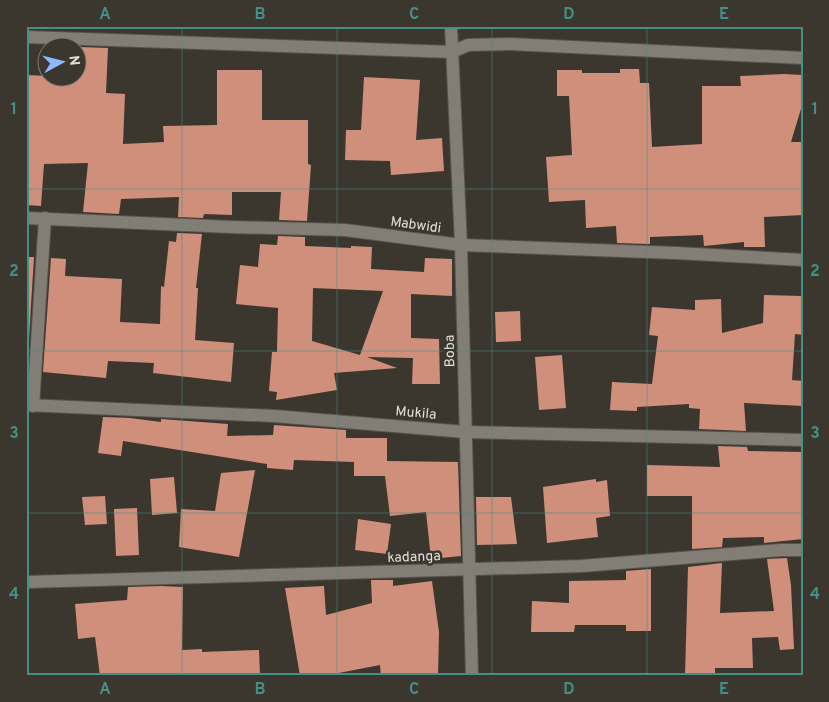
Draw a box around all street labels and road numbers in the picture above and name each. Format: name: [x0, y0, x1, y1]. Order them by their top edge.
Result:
street label: Mabwidi: [389, 214, 442, 237]
street label: Boba: [442, 335, 459, 367]
street label: Mukila: [395, 403, 437, 424]
street label: kadanga: [387, 548, 441, 567]

